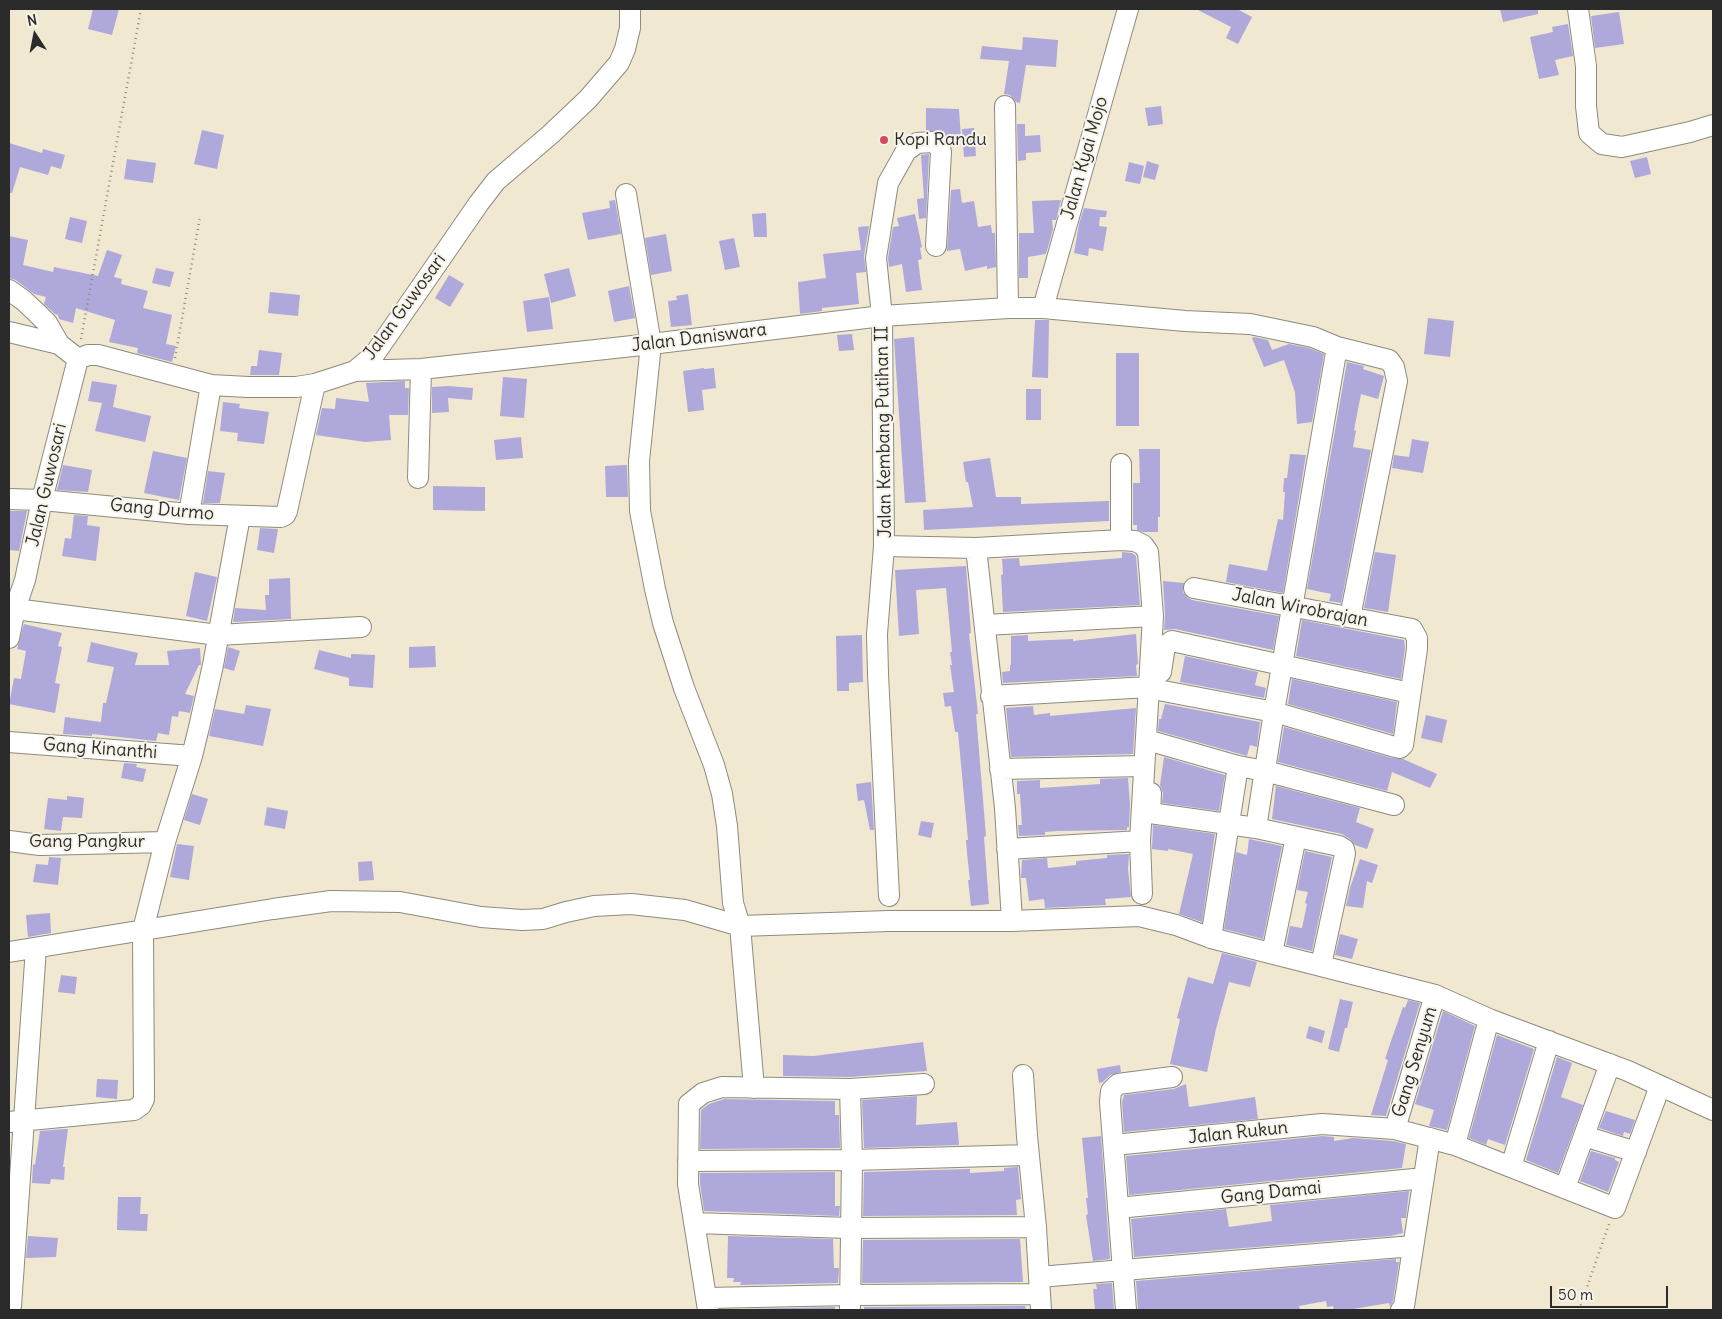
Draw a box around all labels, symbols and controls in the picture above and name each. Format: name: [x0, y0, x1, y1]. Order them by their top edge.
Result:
north arrow: [10, 10, 60, 60]
text: N: [26, 11, 39, 30]
street label: Jalan Kyai Mojo: [1057, 94, 1113, 222]
place label: Kopi Randu: [894, 129, 987, 151]
marker: Kopi Randu: [878, 134, 890, 146]
street label: Jalan Guwosari: [359, 250, 451, 364]
street label: Jalan Daniswara: [630, 319, 768, 357]
street label: Jalan Kembang Putihan II: [871, 326, 897, 538]
street label: Jalan Guwosari: [22, 421, 72, 549]
street label: Gang Durmo: [109, 495, 215, 525]
street label: Jalan Wirobrajan: [1230, 584, 1370, 632]
street label: Gang Kinanthi: [42, 734, 158, 764]
street label: Gang Pangkur: [29, 831, 145, 853]
street label: Gang Senyum: [1388, 1004, 1442, 1120]
street label: Jalan Rukun: [1187, 1117, 1289, 1149]
street label: Gang Damai: [1220, 1177, 1322, 1209]
scale bar: [1552, 1276, 1670, 1308]
text: 50 m: [1558, 1285, 1593, 1304]

